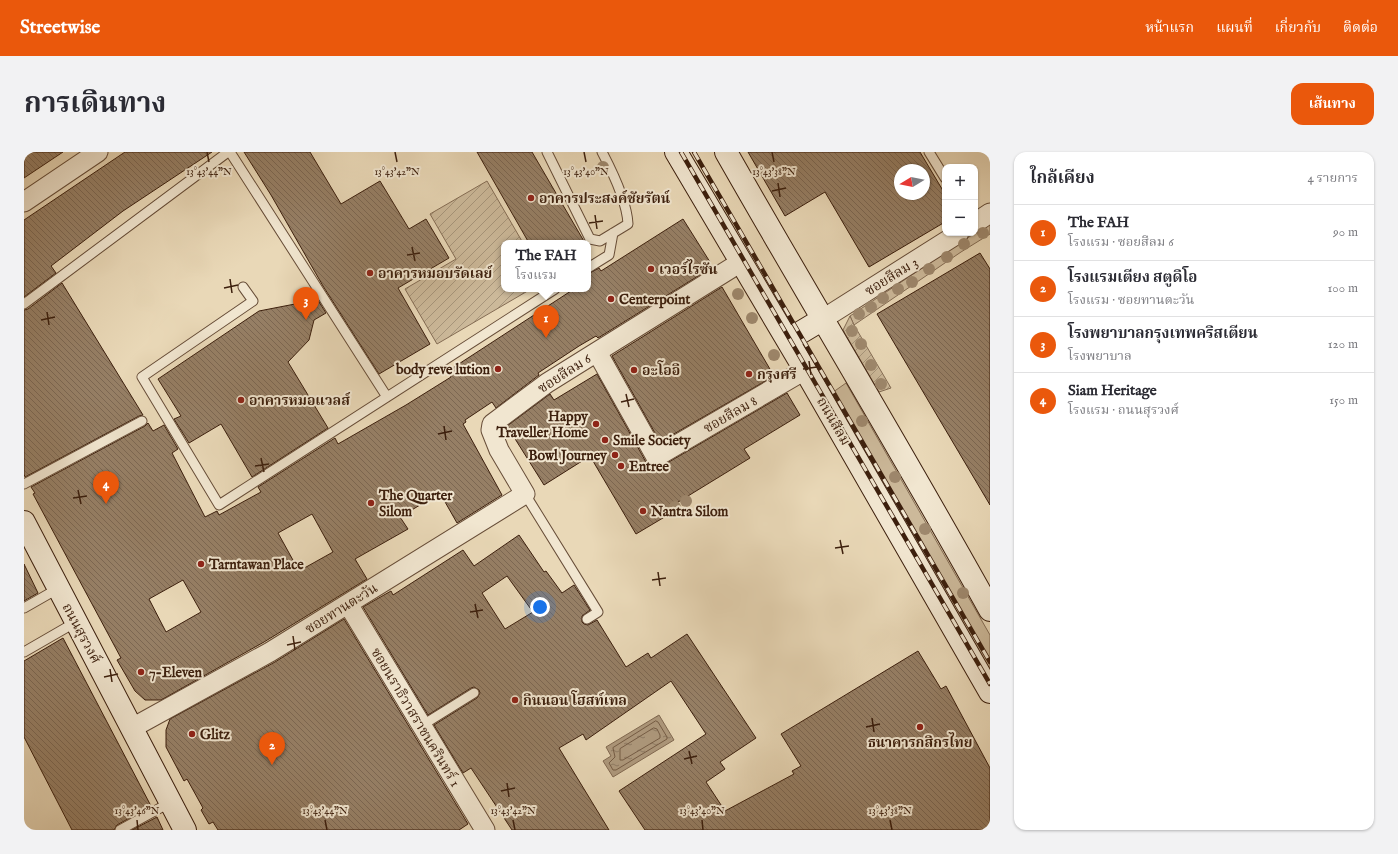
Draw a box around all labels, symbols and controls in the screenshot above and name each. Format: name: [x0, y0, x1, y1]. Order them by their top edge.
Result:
text: Streetwise: [20, 16, 100, 40]
text: หน้าแรก: [1145, 19, 1194, 37]
text: แผนที่: [1216, 19, 1253, 37]
text: เกี่ยวกับ: [1275, 19, 1321, 37]
text: ติดต่อ: [1343, 19, 1378, 37]
button: เส้นทาง: [1291, 83, 1374, 125]
text: การเดินทาง: [24, 87, 166, 122]
north arrow: [894, 164, 930, 200]
map controls: [942, 164, 978, 236]
button: +: [942, 164, 978, 200]
text: 13°43'44"N: [186, 166, 232, 179]
text: 13°43'42"N: [374, 166, 420, 179]
text: 13°43'40"N: [563, 166, 609, 179]
text: 13°43'38"N: [752, 166, 796, 179]
text: ใกล้เคียง: [1030, 168, 1095, 189]
text: 4 รายการ: [1307, 170, 1358, 187]
place label: อาคารประสงค์ชัยรัตน์: [539, 189, 671, 208]
marker: อาคารประสงค์ชัยรัตน์: [526, 193, 536, 203]
button: −: [942, 200, 978, 236]
text: The FAH: [1068, 213, 1129, 232]
text: 1: [1041, 224, 1045, 241]
text: 90 m: [1333, 224, 1358, 241]
text: โรงแรม · ซอยสีลม 6: [1068, 234, 1174, 251]
popup: [501, 240, 591, 292]
text: The FAH: [515, 246, 577, 265]
street label: ซอยสีลม 3: [862, 253, 922, 300]
place label: เวอร์ไรซัน: [659, 259, 718, 279]
place label: อาคารหมอบรัดเลย์: [378, 264, 493, 283]
marker: เวอร์ไรซัน: [646, 264, 656, 274]
text: โรงแรม: [515, 267, 557, 284]
marker: อาคารหมอบรัดเลย์: [365, 268, 375, 278]
text: โรงแรมเตียง สตูดิโอ: [1068, 268, 1197, 287]
text: 2: [1040, 280, 1046, 297]
text: 100 m: [1328, 280, 1358, 297]
pin: 3: [293, 287, 319, 320]
place label: Centerpoint: [619, 291, 690, 309]
text: โรงแรม · ซอยทานตะวัน: [1068, 292, 1194, 309]
marker: Centerpoint: [606, 294, 616, 304]
pin: 1: [533, 305, 559, 338]
text: โรงพยาบาลกรุงเทพคริสเตียน: [1068, 324, 1258, 343]
text: 3: [1041, 336, 1045, 353]
text: 120 m: [1328, 336, 1358, 353]
text: โรงพยาบาล: [1068, 348, 1132, 365]
street label: ซอยสีลม 6: [534, 349, 596, 398]
place label: อะโออิ: [642, 360, 680, 380]
place label: body reve lution: [395, 361, 491, 379]
marker: body reve lution: [493, 364, 503, 374]
marker: อะโออิ: [629, 365, 639, 375]
place label: กรุงศรี: [757, 366, 797, 384]
marker: กรุงศรี: [744, 369, 754, 379]
text: Siam Heritage: [1068, 381, 1157, 400]
place label: อาคารหมอแวลส์: [249, 391, 351, 410]
street label: ซอยสีลม 8: [700, 392, 761, 438]
text: 4: [1040, 392, 1046, 409]
text: 150 m: [1329, 392, 1358, 409]
street label: ถนนสีลม: [812, 394, 854, 449]
marker: อาคารหมอแวลส์: [236, 395, 246, 405]
text: โรงแรม · ถนนสุรวงศ์: [1068, 402, 1179, 419]
place label: Happy Traveller Home: [496, 408, 589, 442]
marker: Happy Traveller Home: [591, 419, 601, 429]
place label: Smile Society: [613, 432, 692, 450]
marker: Smile Society: [600, 435, 610, 445]
place label: Bowl Journey: [528, 447, 608, 465]
marker: Bowl Journey: [610, 450, 620, 460]
place label: Entree: [629, 458, 669, 476]
marker: Entree: [616, 461, 626, 471]
pin: 4: [93, 471, 119, 504]
place label: The Quarter Silom: [378, 487, 453, 521]
marker: The Quarter Silom: [366, 498, 376, 508]
place label: Nantra Silom: [650, 503, 728, 521]
marker: Nantra Silom: [638, 506, 648, 516]
place label: Tarntawan Place: [208, 556, 304, 574]
marker: Tarntawan Place: [196, 559, 206, 569]
street label: ซอยทานตะวัน: [302, 579, 381, 638]
your location: [530, 597, 550, 617]
street label: ถนนสุรวงศ์: [58, 600, 105, 667]
street label: ซอยนราธิวาสราชนครินทร์ 1: [366, 644, 465, 790]
place label: 7-Eleven: [149, 664, 203, 682]
marker: 7-Eleven: [136, 667, 146, 677]
place label: กินนอน โฮสท์เทล: [523, 690, 627, 710]
marker: กินนอน โฮสท์เทล: [510, 695, 520, 705]
marker: ธนาคารกสิกรไทย: [915, 722, 925, 732]
place label: Glitz: [200, 726, 230, 744]
marker: Glitz: [187, 729, 197, 739]
pin: 2: [259, 732, 285, 765]
place label: ธนาคารกสิกรไทย: [868, 732, 972, 752]
text: 13°43'46"N: [115, 805, 160, 818]
text: 13°43'44"N: [302, 805, 348, 818]
text: 13°43'42"N: [490, 805, 536, 818]
text: 13°43'40"N: [679, 805, 725, 818]
text: 13°43'38"N: [868, 805, 912, 818]

